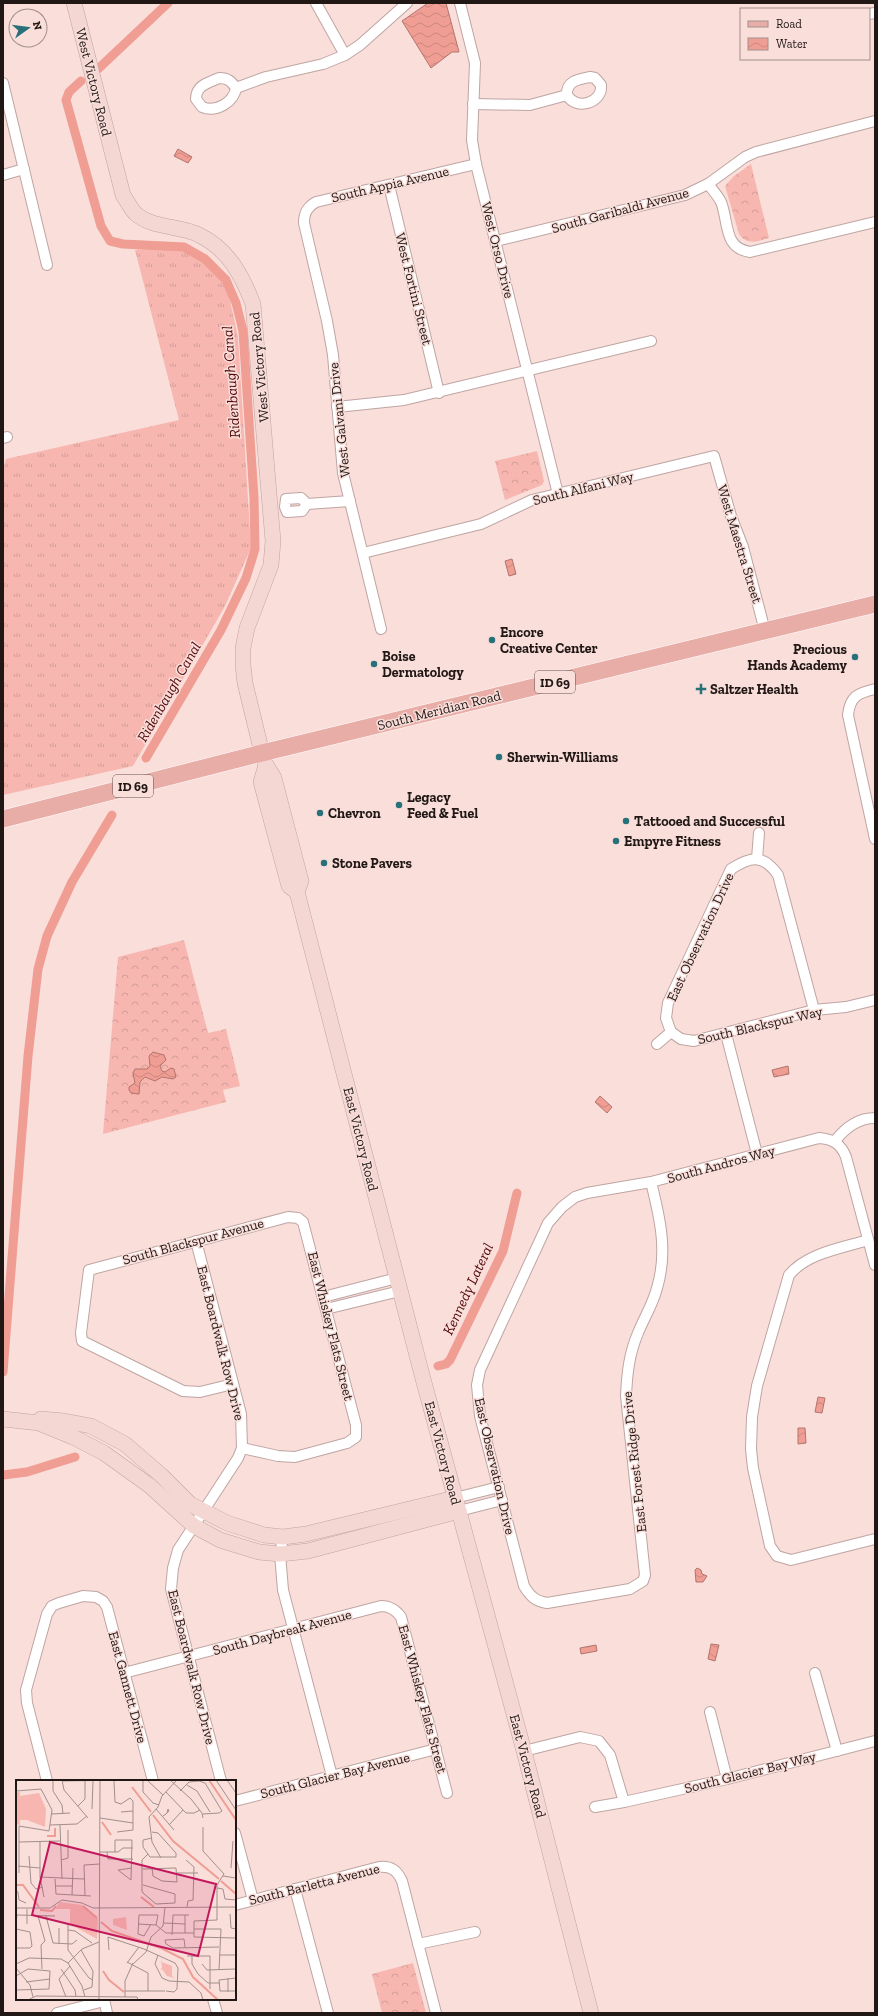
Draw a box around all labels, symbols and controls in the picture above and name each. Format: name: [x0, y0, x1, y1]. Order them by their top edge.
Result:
north arrow: [8, 8, 48, 48]
legend: [740, 8, 870, 60]
text: Road: [776, 17, 802, 31]
text: N: [30, 20, 45, 32]
street label: West Victory Road: [72, 26, 115, 138]
text: Water: [776, 37, 808, 51]
street label: South Appia Avenue: [330, 163, 451, 206]
street label: South Garibaldi Avenue: [550, 184, 691, 237]
street label: West Orso Drive: [477, 200, 518, 301]
street label: West Fortini Street: [391, 231, 436, 348]
street label: West Victory Road: [246, 311, 273, 423]
water label: Ridenbaugh Canal: [218, 325, 244, 439]
street label: West Galvani Drive: [325, 361, 354, 478]
street label: South Alfani Way: [531, 468, 636, 509]
street label: West Maestra Street: [713, 483, 766, 606]
place label: Encore Creative Center: [500, 624, 598, 657]
marker: Encore Creative Center: [487, 635, 497, 645]
water label: Ridenbaugh Canal: [133, 639, 205, 745]
place label: Precious Hands Academy: [747, 641, 848, 674]
place label: Boise Dermatology: [382, 648, 464, 681]
marker: Precious Hands Academy: [850, 652, 860, 662]
marker: Boise Dermatology: [369, 659, 379, 669]
road number: ID 69: [535, 671, 575, 693]
place label: Saltzer Health: [710, 681, 798, 698]
marker: Saltzer Health: [695, 683, 707, 695]
street label: South Meridian Road: [376, 687, 503, 734]
place label: Sherwin-Williams: [507, 749, 619, 766]
marker: Sherwin-Williams: [494, 752, 504, 762]
road number: ID 69: [113, 775, 153, 797]
place label: Legacy Feed & Fuel: [407, 789, 478, 822]
marker: Legacy Feed & Fuel: [394, 800, 404, 810]
place label: Chevron: [328, 805, 382, 822]
marker: Chevron: [315, 808, 325, 818]
place label: Tattooed and Successful: [634, 813, 785, 830]
marker: Tattooed and Successful: [621, 816, 631, 826]
place label: Empyre Fitness: [624, 833, 721, 850]
marker: Empyre Fitness: [611, 836, 621, 846]
place label: Stone Pavers: [332, 855, 413, 872]
marker: Stone Pavers: [319, 858, 329, 868]
street label: East Observation Drive: [663, 870, 738, 1004]
street label: South Blackspur Way: [696, 1003, 825, 1048]
street label: East Victory Road: [339, 1085, 382, 1193]
street label: South Andros Way: [665, 1142, 778, 1187]
street label: South Blackspur Avenue: [121, 1214, 266, 1269]
water label: Kennedy Lateral: [439, 1240, 497, 1338]
street label: East Whiskey Flats Street: [304, 1250, 357, 1403]
street label: East Boardwalk Row Drive: [193, 1264, 248, 1423]
street label: East Forest Ridge Drive: [619, 1390, 650, 1533]
street label: East Observation Drive: [470, 1396, 519, 1537]
street label: East Victory Road: [421, 1399, 465, 1507]
street label: East Boardwalk Row Drive: [164, 1588, 219, 1747]
street label: South Daybreak Avenue: [211, 1606, 354, 1659]
street label: East Whiskey Flats Street: [394, 1623, 451, 1776]
street label: East Gannett Drive: [104, 1629, 151, 1745]
street label: East Victory Road: [506, 1712, 550, 1820]
street label: South Glacier Bay Way: [683, 1748, 819, 1797]
street label: South Glacier Bay Avenue: [259, 1749, 412, 1802]
inset map: [16, 1780, 236, 2000]
street label: South Barletta Avenue: [247, 1860, 382, 1909]

